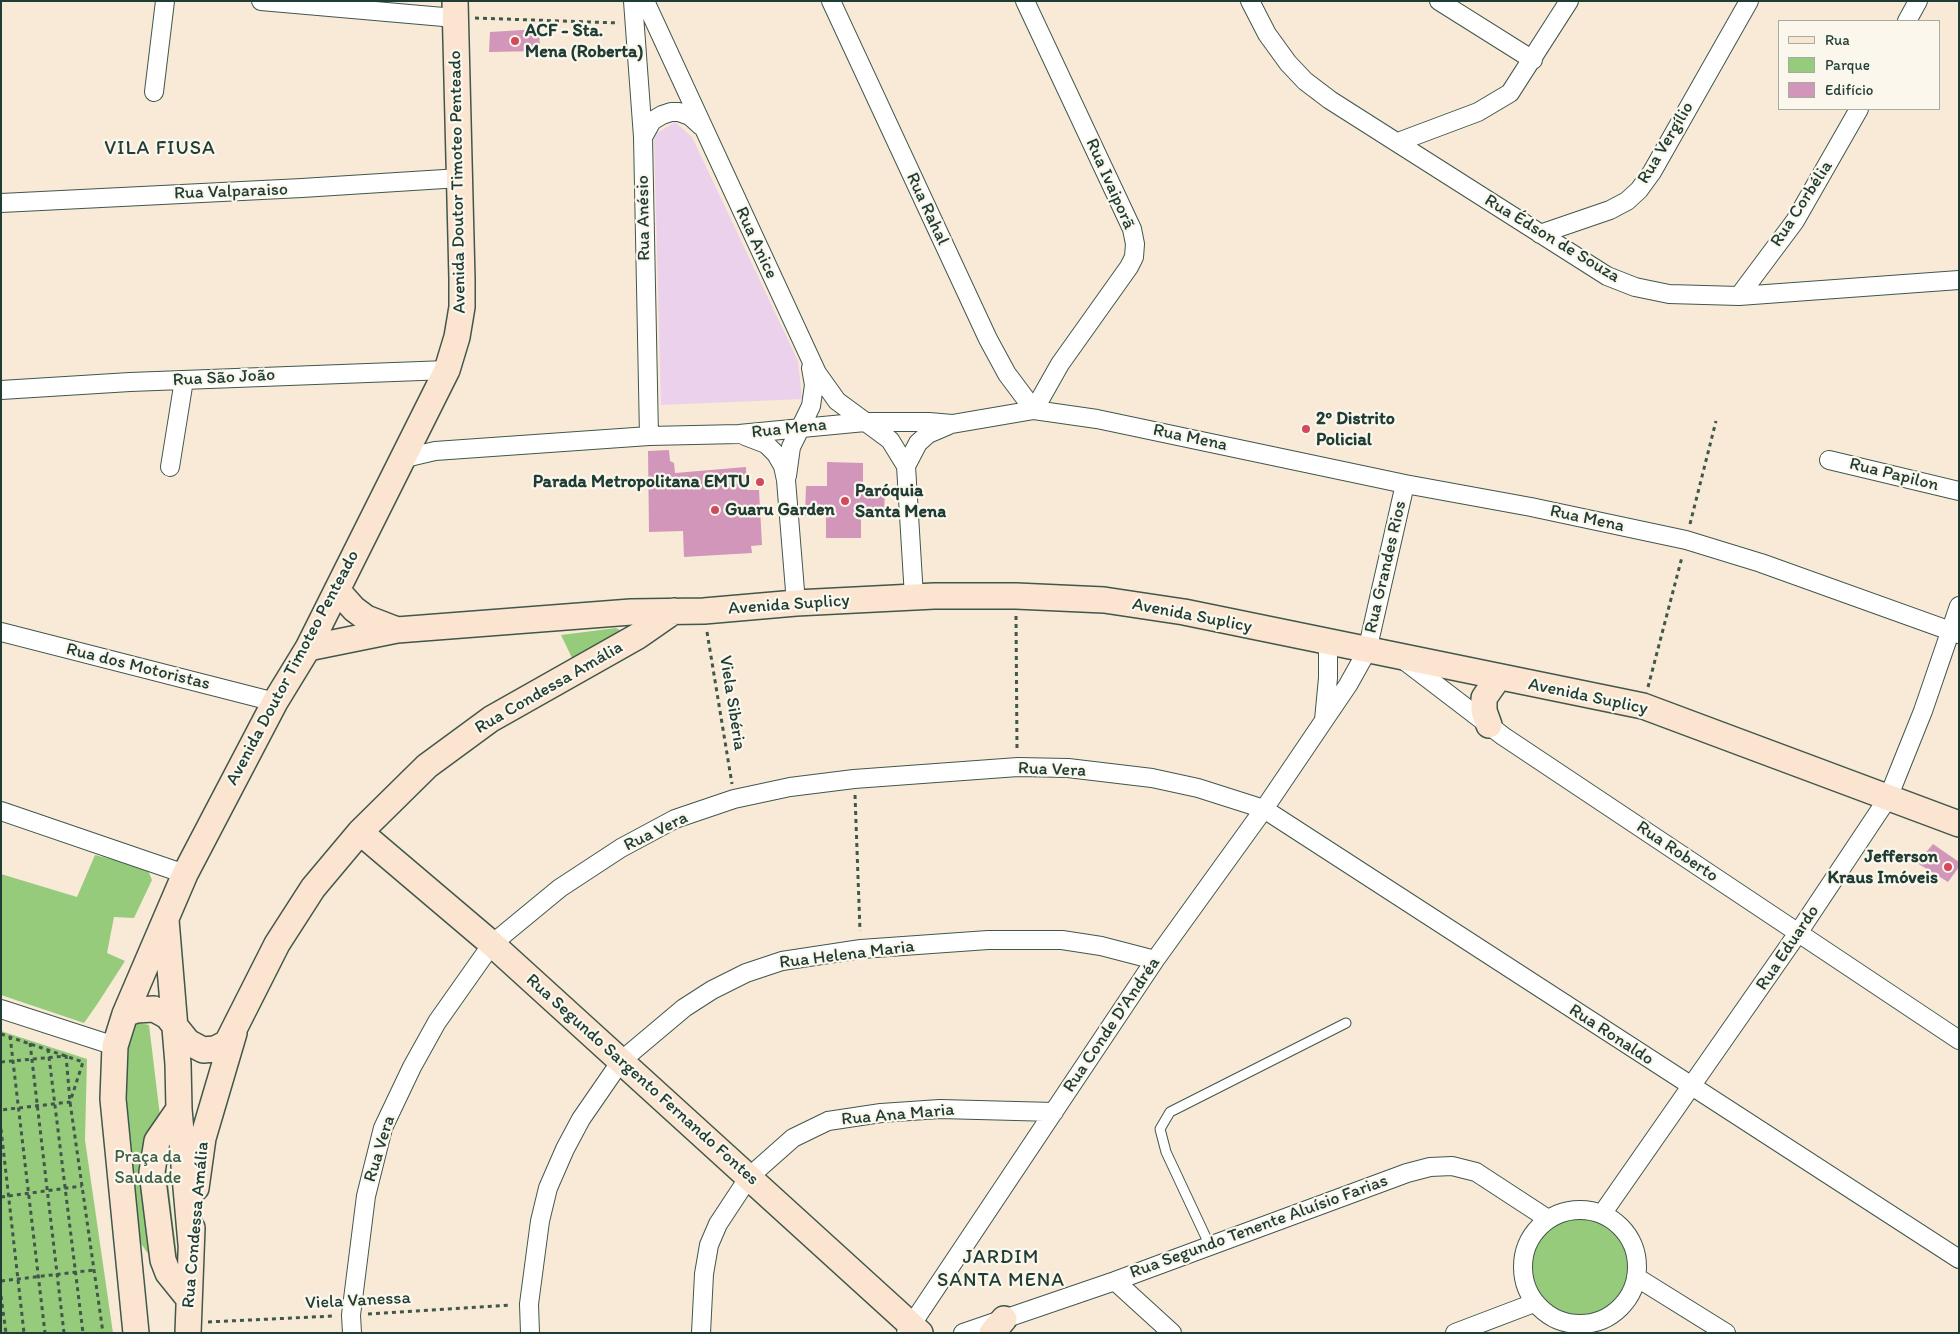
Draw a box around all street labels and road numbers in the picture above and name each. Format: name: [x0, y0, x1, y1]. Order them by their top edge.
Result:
street label: Avenida Doutor Timoteo Penteado: [445, 50, 471, 314]
street label: Rua Vergílio: [1633, 98, 1699, 188]
street label: Rua Ivaiporã: [1080, 135, 1140, 233]
street label: Rua Corbélia: [1766, 157, 1838, 251]
street label: Rua Rahal: [901, 169, 953, 249]
street label: Rua Anésio: [632, 175, 656, 261]
street label: Rua Valparaiso: [174, 179, 288, 205]
street label: Rua Édson de Souza: [1480, 190, 1624, 288]
street label: Rua Anice: [730, 204, 782, 282]
street label: Rua São João: [172, 365, 276, 391]
street label: Rua Mena: [750, 414, 828, 444]
street label: Rua Mena: [1151, 420, 1229, 456]
street label: Rua Papilon: [1847, 453, 1941, 497]
street label: Rua Grandes Rios: [1360, 499, 1412, 635]
street label: Rua Mena: [1548, 501, 1626, 537]
street label: Avenida Doutor Timoteo Penteado: [222, 547, 364, 789]
street label: Avenida Suplicy: [728, 590, 850, 620]
street label: Avenida Suplicy: [1130, 594, 1254, 638]
street label: Rua Condessa Amália: [471, 637, 627, 739]
street label: Rua dos Motoristas: [64, 639, 212, 695]
street label: Viela Sibéria: [714, 654, 750, 752]
street label: Avenida Suplicy: [1526, 674, 1650, 720]
street label: Rua Vera: [1018, 758, 1086, 782]
street label: Rua Vera: [621, 807, 691, 857]
street label: Rua Roberto: [1632, 817, 1722, 887]
street label: Rua Eduardo: [1752, 901, 1824, 995]
street label: Rua Helena Maria: [778, 936, 916, 974]
street label: Rua Conde D'Andréa: [1059, 953, 1165, 1097]
street label: Rua Segundo Sargento Fernando Fontes: [521, 970, 763, 1190]
street label: Rua Ronaldo: [1565, 1000, 1657, 1070]
street label: Rua Ana Maria: [841, 1099, 955, 1131]
street label: Rua Vera: [360, 1113, 400, 1185]
street label: Rua Condessa Amália: [178, 1141, 214, 1309]
street label: Rua Segundo Tenente Aluísio Farias: [1127, 1170, 1391, 1284]
street label: Viela Vanessa: [305, 1287, 411, 1315]

